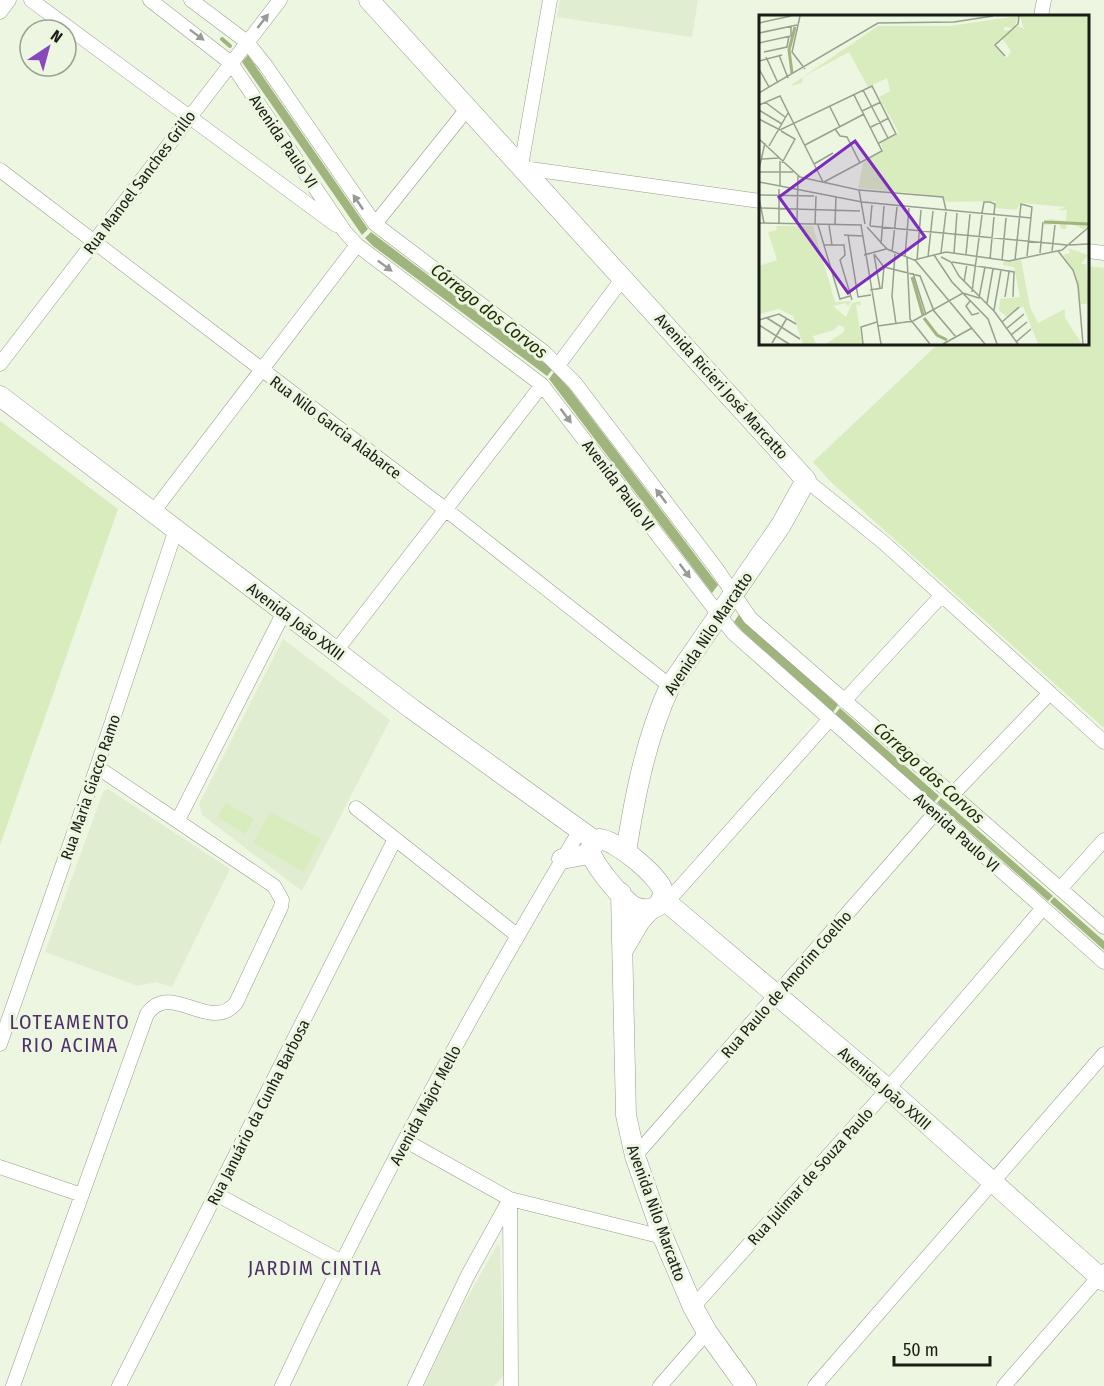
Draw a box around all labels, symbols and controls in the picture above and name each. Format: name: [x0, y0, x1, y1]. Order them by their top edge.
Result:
one-way arrow: [257, 13, 270, 29]
inset map: [759, 15, 1089, 345]
north arrow: [18, 18, 78, 78]
text: N: [47, 26, 66, 47]
one-way arrow: [189, 29, 205, 42]
street label: Avenida Paulo VI: [245, 91, 322, 192]
street label: Rua Manoel Sanches Grillo: [79, 107, 199, 258]
one-way arrow: [353, 194, 364, 210]
one-way arrow: [377, 259, 393, 272]
water label: Córrego dos Corvos: [426, 259, 552, 364]
street label: Avenida Ricieri José Marcatto: [651, 309, 792, 463]
street label: Rua Nilo Garcia Alabarce: [266, 372, 405, 483]
one-way arrow: [560, 409, 572, 424]
street label: Avenida Paulo VI: [578, 436, 659, 534]
one-way arrow: [655, 488, 667, 504]
one-way arrow: [678, 564, 690, 579]
street label: Avenida Nilo Marcatto: [660, 568, 756, 698]
street label: Avenida João XXIII: [243, 579, 348, 664]
street label: Rua Maria Giacco Ramo: [57, 712, 124, 862]
water label: Córrego dos Corvos: [869, 717, 989, 829]
street label: Avenida Paulo VI: [910, 789, 1003, 876]
street label: Rua Paulo de Amorim Coelho: [717, 907, 856, 1062]
district label: LOTEAMENTO RIO ACIMA: [10, 1010, 130, 1057]
street label: Rua Januário da Cunha Barbosa: [203, 1016, 314, 1208]
street label: Avenida Major Mello: [386, 1042, 465, 1168]
street label: Avenida João XXIII: [834, 1043, 935, 1134]
street label: Rua Julimar de Souza Paulo: [744, 1104, 877, 1249]
street label: Avenida Nilo Marcatto: [623, 1142, 690, 1284]
district label: JARDIM CINTIA: [248, 1256, 382, 1280]
scale bar: [894, 1329, 990, 1367]
text: 50 m: [903, 1339, 939, 1361]

